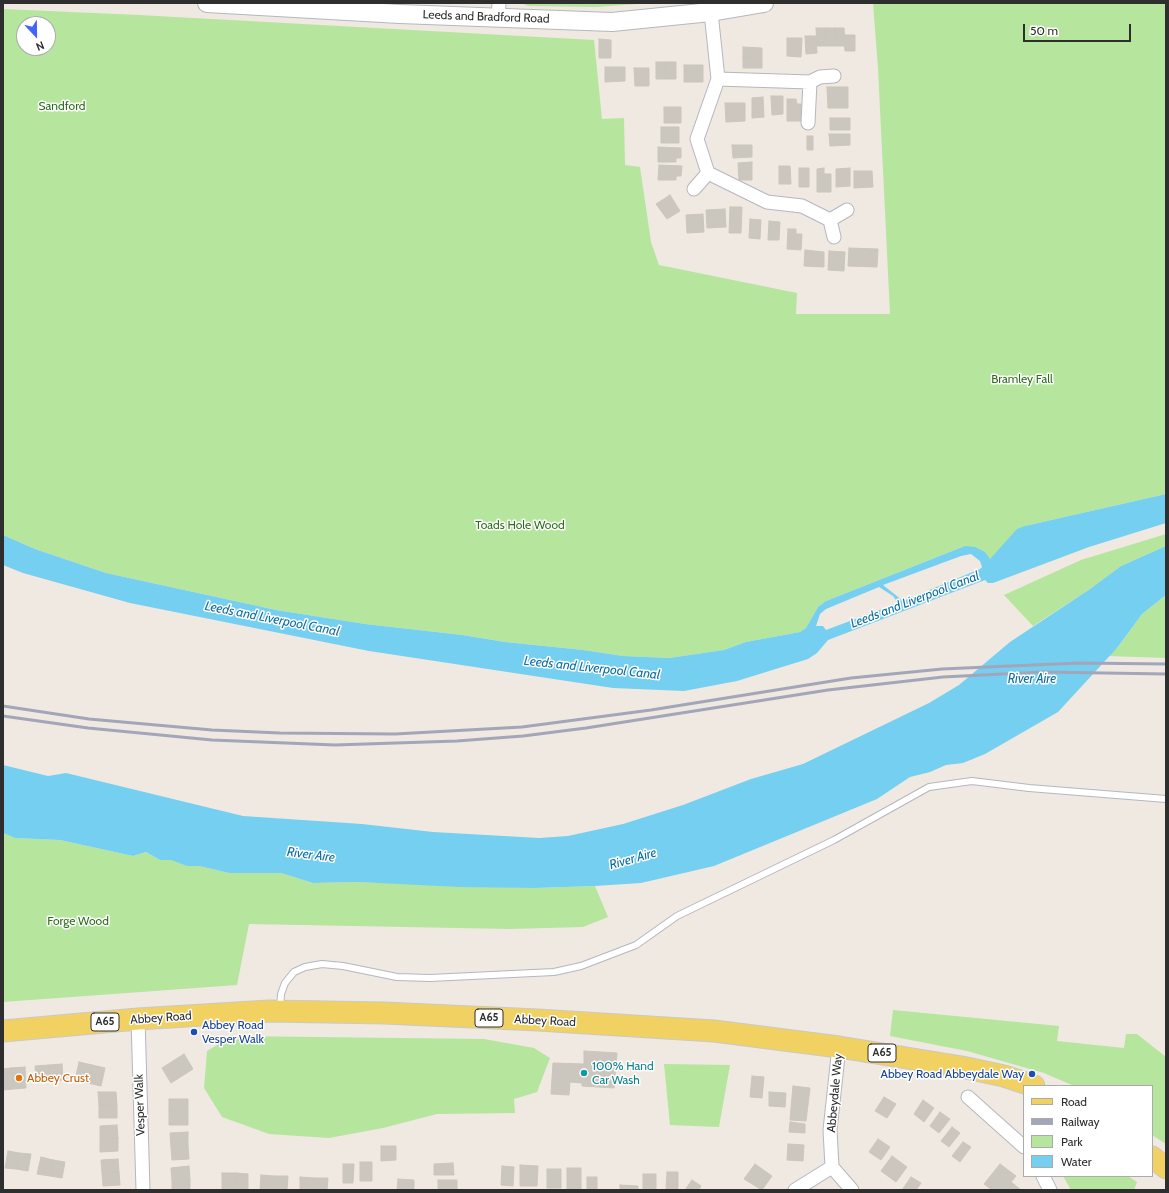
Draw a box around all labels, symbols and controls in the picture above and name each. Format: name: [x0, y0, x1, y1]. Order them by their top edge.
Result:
street label: Leeds and Bradford Road: [422, 8, 550, 26]
north arrow: [16, 16, 56, 56]
scale bar: [1025, 16, 1133, 42]
text: 50 m: [1030, 23, 1058, 38]
text: N: [34, 38, 46, 54]
park label: Sandford: [39, 99, 85, 113]
park label: Bramley Fall: [991, 372, 1053, 386]
park label: Toads Hole Wood: [475, 518, 565, 532]
water label: Leeds and Liverpool Canal: [848, 568, 982, 632]
water label: Leeds and Liverpool Canal: [203, 598, 341, 640]
water label: Leeds and Liverpool Canal: [523, 653, 661, 683]
water label: River Aire: [1008, 671, 1056, 687]
water label: River Aire: [286, 844, 336, 866]
water label: River Aire: [608, 845, 658, 873]
park label: Forge Wood: [47, 914, 109, 928]
street label: Abbey Road: [130, 1009, 192, 1027]
road number: A65: [475, 1009, 503, 1027]
street label: Abbey Road: [514, 1012, 576, 1030]
road number: A65: [91, 1013, 119, 1031]
place label: Abbey Road Vesper Walk: [202, 1018, 264, 1046]
marker: Abbey Road Vesper Walk: [189, 1027, 199, 1037]
road number: A65: [868, 1044, 896, 1062]
street label: Abbeydale Way: [824, 1053, 846, 1133]
place label: 100% Hand Car Wash: [592, 1059, 654, 1087]
place label: Abbey Road Abbeydale Way: [880, 1067, 1024, 1081]
marker: 100% Hand Car Wash: [579, 1068, 589, 1078]
marker: Abbey Road Abbeydale Way: [1027, 1069, 1037, 1079]
place label: Abbey Crust: [27, 1071, 89, 1085]
marker: Abbey Crust: [14, 1073, 24, 1083]
street label: Vesper Walk: [132, 1074, 148, 1136]
legend: [1023, 1085, 1153, 1177]
text: Road: [1061, 1094, 1087, 1109]
text: Railway: [1061, 1114, 1099, 1129]
text: Park: [1061, 1134, 1083, 1149]
text: Water: [1061, 1154, 1091, 1169]

